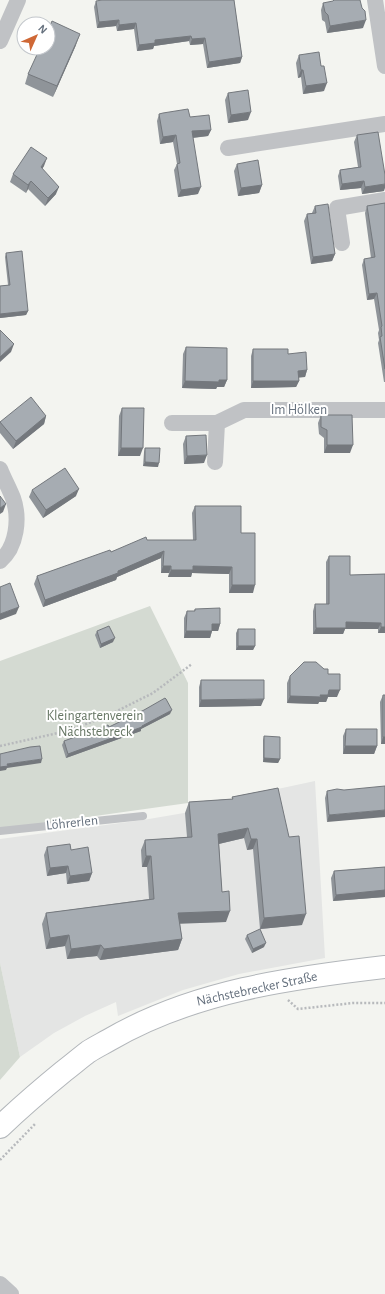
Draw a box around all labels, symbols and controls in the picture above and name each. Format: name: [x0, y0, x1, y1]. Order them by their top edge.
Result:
north arrow: [16, 16, 56, 56]
text: N: [36, 23, 49, 36]
street label: Im Hölken: [271, 403, 327, 417]
park label: Kleingartenverein Nächstebreck: [46, 709, 144, 739]
street label: Löhrerlen: [45, 813, 99, 833]
street label: Nächstebrecker Straße: [195, 969, 319, 1009]

